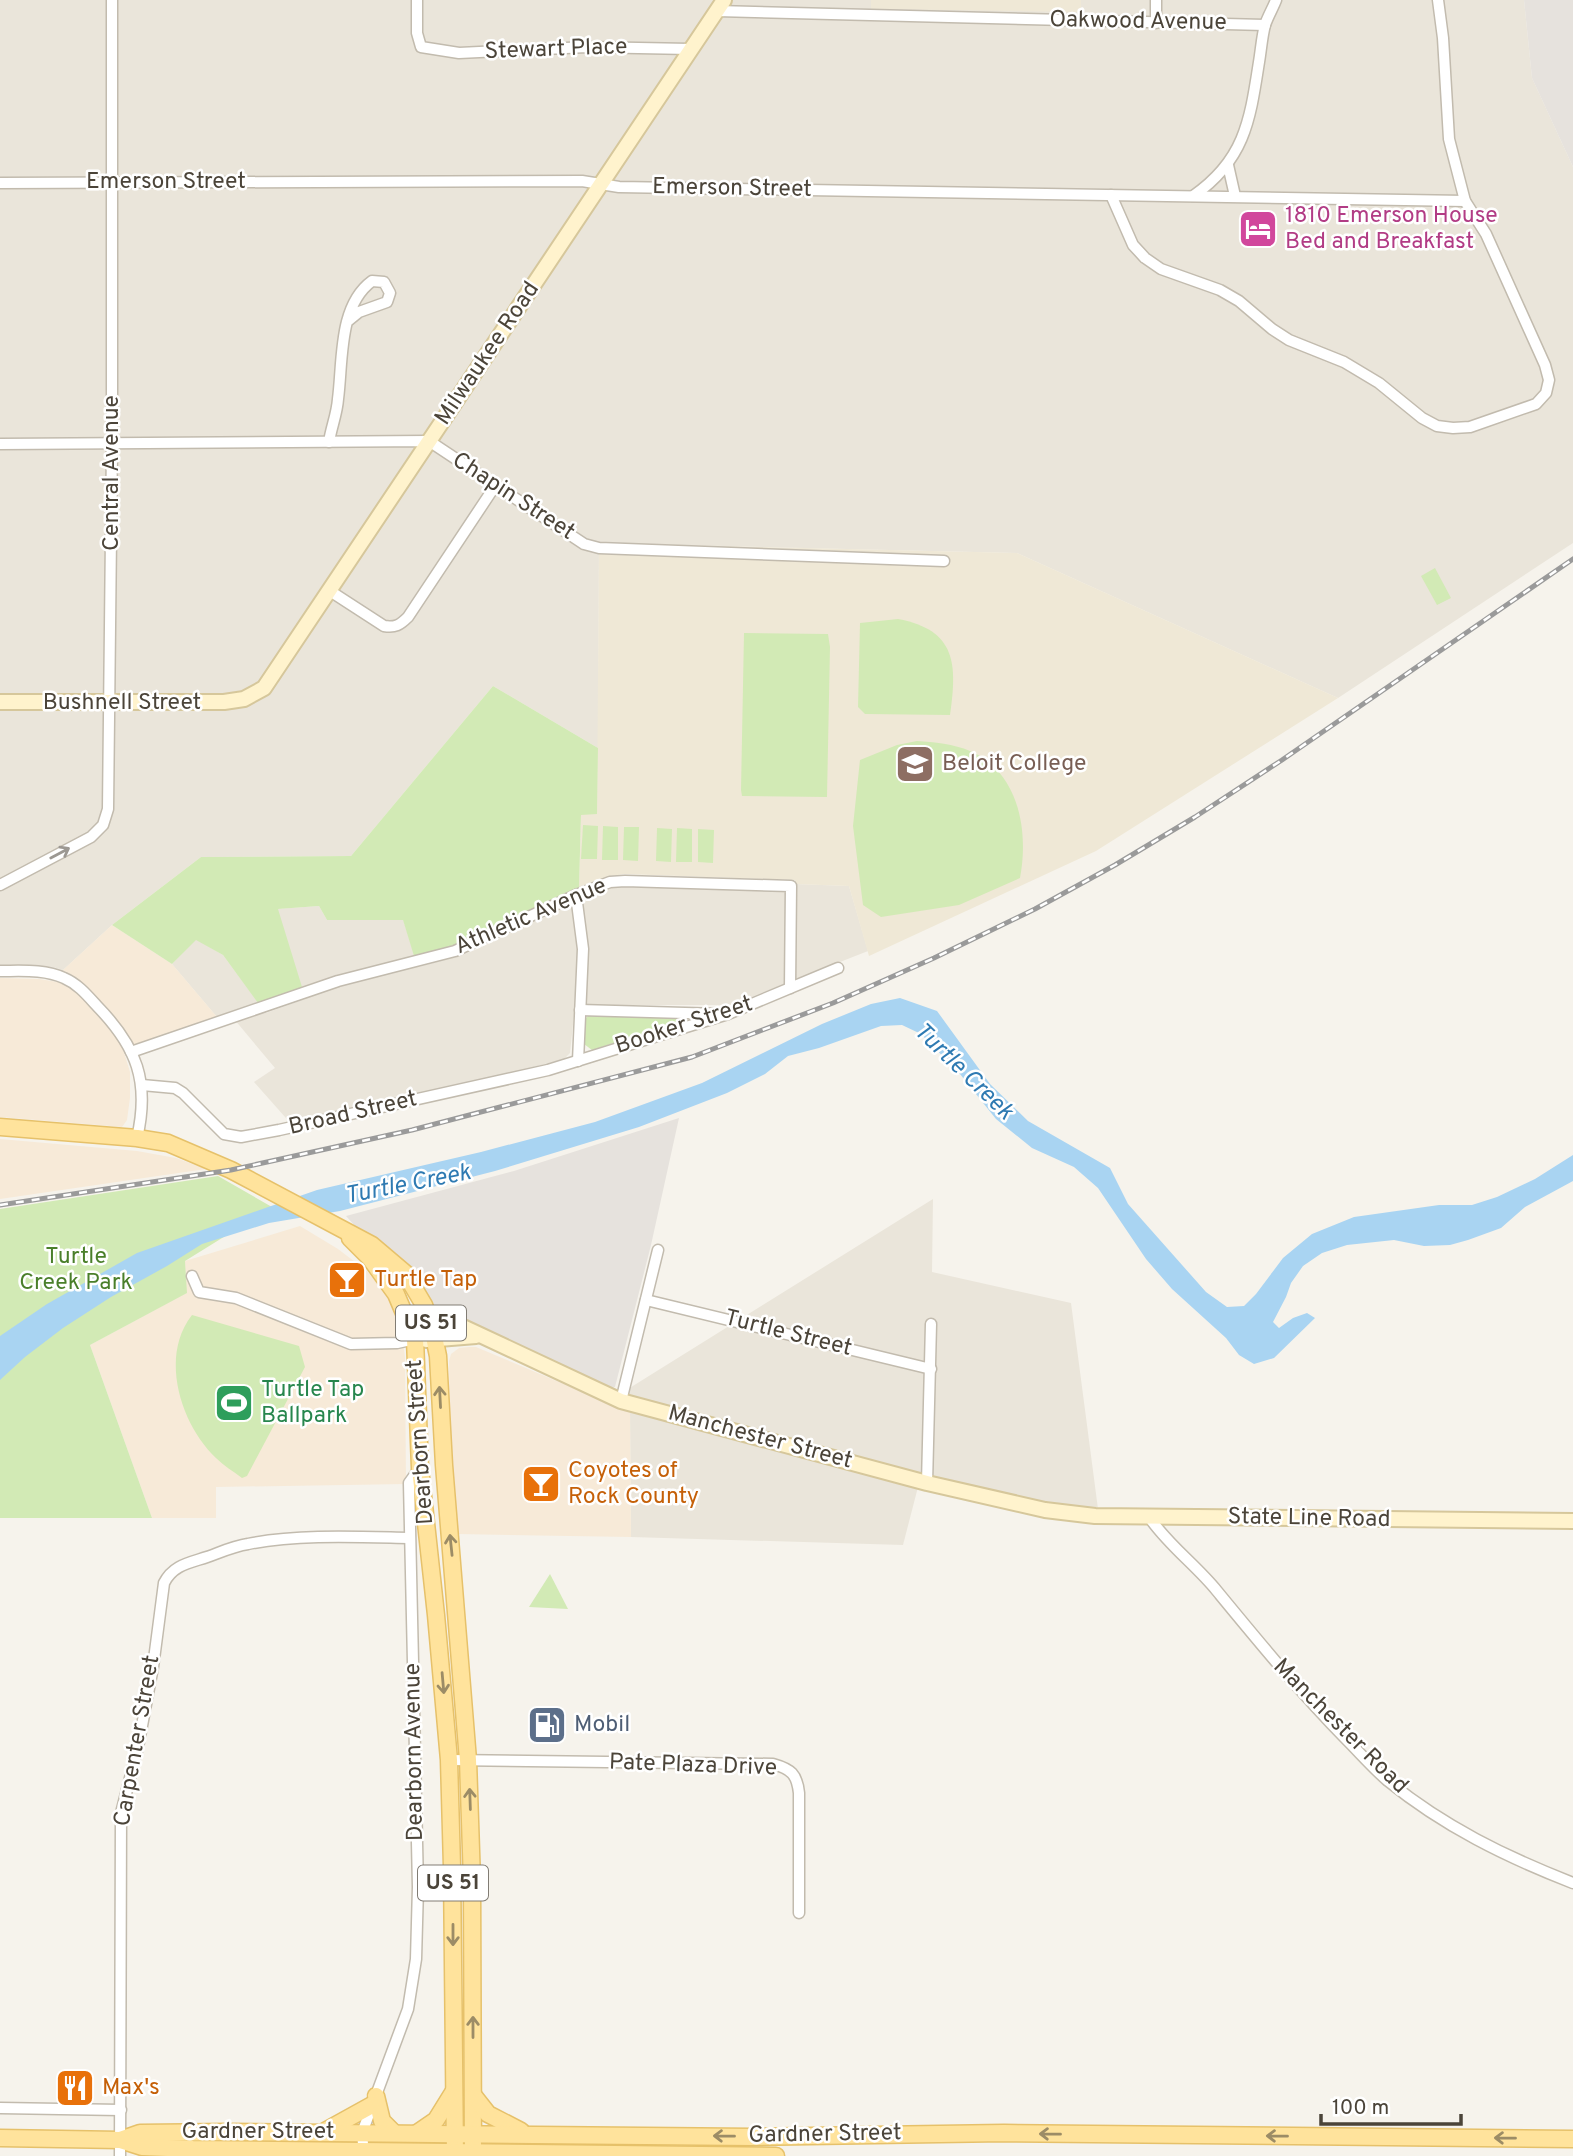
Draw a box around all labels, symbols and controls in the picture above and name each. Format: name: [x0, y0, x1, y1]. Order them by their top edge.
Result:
street label: Oakwood Avenue: [1049, 6, 1227, 38]
street label: Stewart Place: [484, 33, 628, 67]
street label: Emerson Street: [86, 168, 246, 197]
street label: Emerson Street: [652, 173, 812, 205]
place label: 1810 Emerson House Bed and Breakfast: [1285, 202, 1498, 257]
hotel icon: 1810 Emerson House Bed and Breakfast: [1237, 208, 1279, 250]
street label: Milwaukee Road: [429, 277, 547, 431]
street label: Central Avenue: [98, 395, 127, 551]
street label: Chapin Street: [446, 446, 580, 548]
street label: Bushnell Street: [43, 689, 201, 718]
school or university icon: Beloit College: [894, 743, 936, 785]
place label: Beloit College: [942, 750, 1086, 779]
one-way arrow: [49, 846, 70, 859]
street label: Athletic Avenue: [451, 872, 611, 962]
street label: Booker Street: [611, 990, 757, 1062]
water label: Turtle Creek: [907, 1017, 1020, 1128]
street label: Broad Street: [286, 1085, 420, 1143]
water label: Turtle Creek: [343, 1158, 474, 1212]
park label: Turtle Creek Park: [19, 1243, 133, 1298]
bar icon: Turtle Tap: [326, 1259, 368, 1301]
place label: Turtle Tap: [374, 1266, 477, 1295]
street label: Turtle Street: [721, 1304, 855, 1364]
road number: US 51: [396, 1306, 466, 1340]
street label: Dearborn Street: [401, 1358, 441, 1526]
place label: Turtle Tap Ballpark: [261, 1376, 364, 1431]
sports icon: Turtle Tap Ballpark: [213, 1382, 255, 1424]
one-way arrow: [433, 1385, 446, 1408]
street label: Manchester Street: [665, 1399, 855, 1477]
place label: Coyotes of Rock County: [568, 1457, 699, 1512]
bar icon: Coyotes of Rock County: [520, 1463, 562, 1505]
street label: State Line Road: [1227, 1503, 1391, 1535]
one-way arrow: [444, 1534, 457, 1557]
street label: Carpenter Street: [109, 1653, 167, 1829]
street label: Manchester Road: [1266, 1653, 1414, 1801]
street label: Dearborn Avenue: [399, 1663, 431, 1841]
one-way arrow: [437, 1671, 450, 1694]
fuel station icon: Mobil: [526, 1704, 568, 1746]
place label: Mobil: [574, 1711, 630, 1740]
street label: Pate Plaza Drive: [608, 1749, 778, 1783]
one-way arrow: [463, 1788, 477, 1811]
road number: US 51: [418, 1866, 488, 1900]
one-way arrow: [446, 1923, 460, 1946]
one-way arrow: [466, 2016, 480, 2039]
restaurant icon: Max's: [54, 2067, 96, 2109]
place label: Max's: [102, 2074, 160, 2103]
scale bar: [1321, 2082, 1461, 2126]
text: 100 m: [1332, 2095, 1389, 2122]
street label: Gardner Street: [181, 2118, 335, 2147]
street label: Gardner Street: [748, 2119, 902, 2151]
one-way arrow: [1039, 2127, 1062, 2141]
one-way arrow: [713, 2129, 736, 2143]
one-way arrow: [1266, 2129, 1289, 2143]
one-way arrow: [1494, 2131, 1517, 2145]

